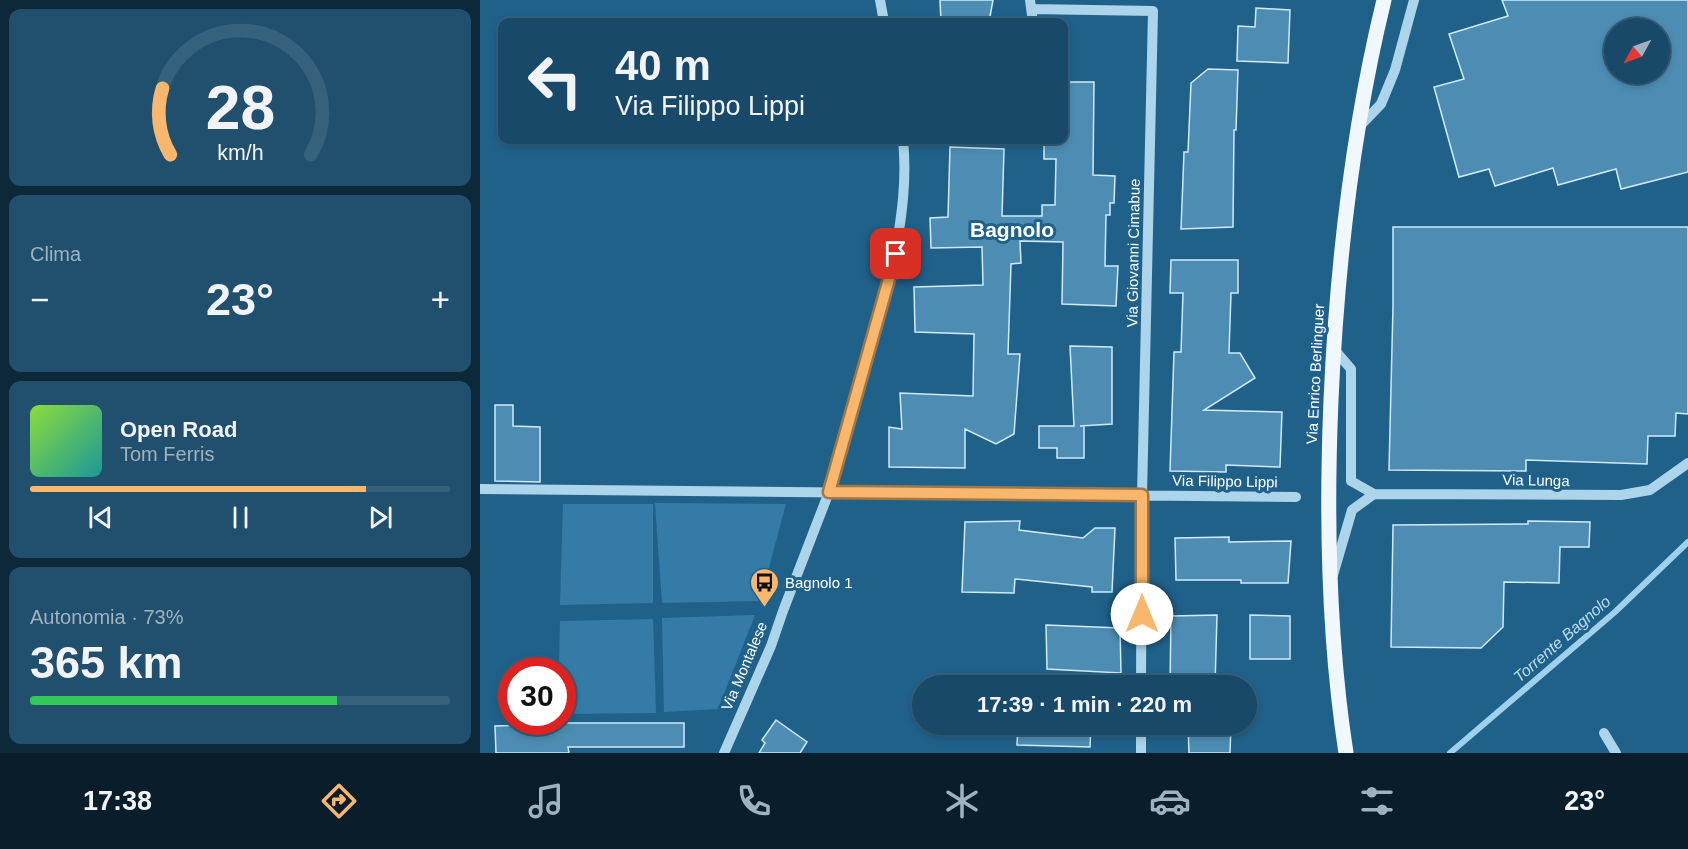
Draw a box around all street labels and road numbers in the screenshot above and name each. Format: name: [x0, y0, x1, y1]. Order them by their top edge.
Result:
street label: Via Giovanni Cimabue: [1123, 178, 1143, 328]
street label: Via Enrico Berlinguer: [1303, 303, 1327, 445]
street label: Via Lunga: [1502, 471, 1570, 489]
street label: Via Filippo Lippi: [1172, 472, 1278, 490]
street label: Via Montalese: [718, 619, 770, 713]

